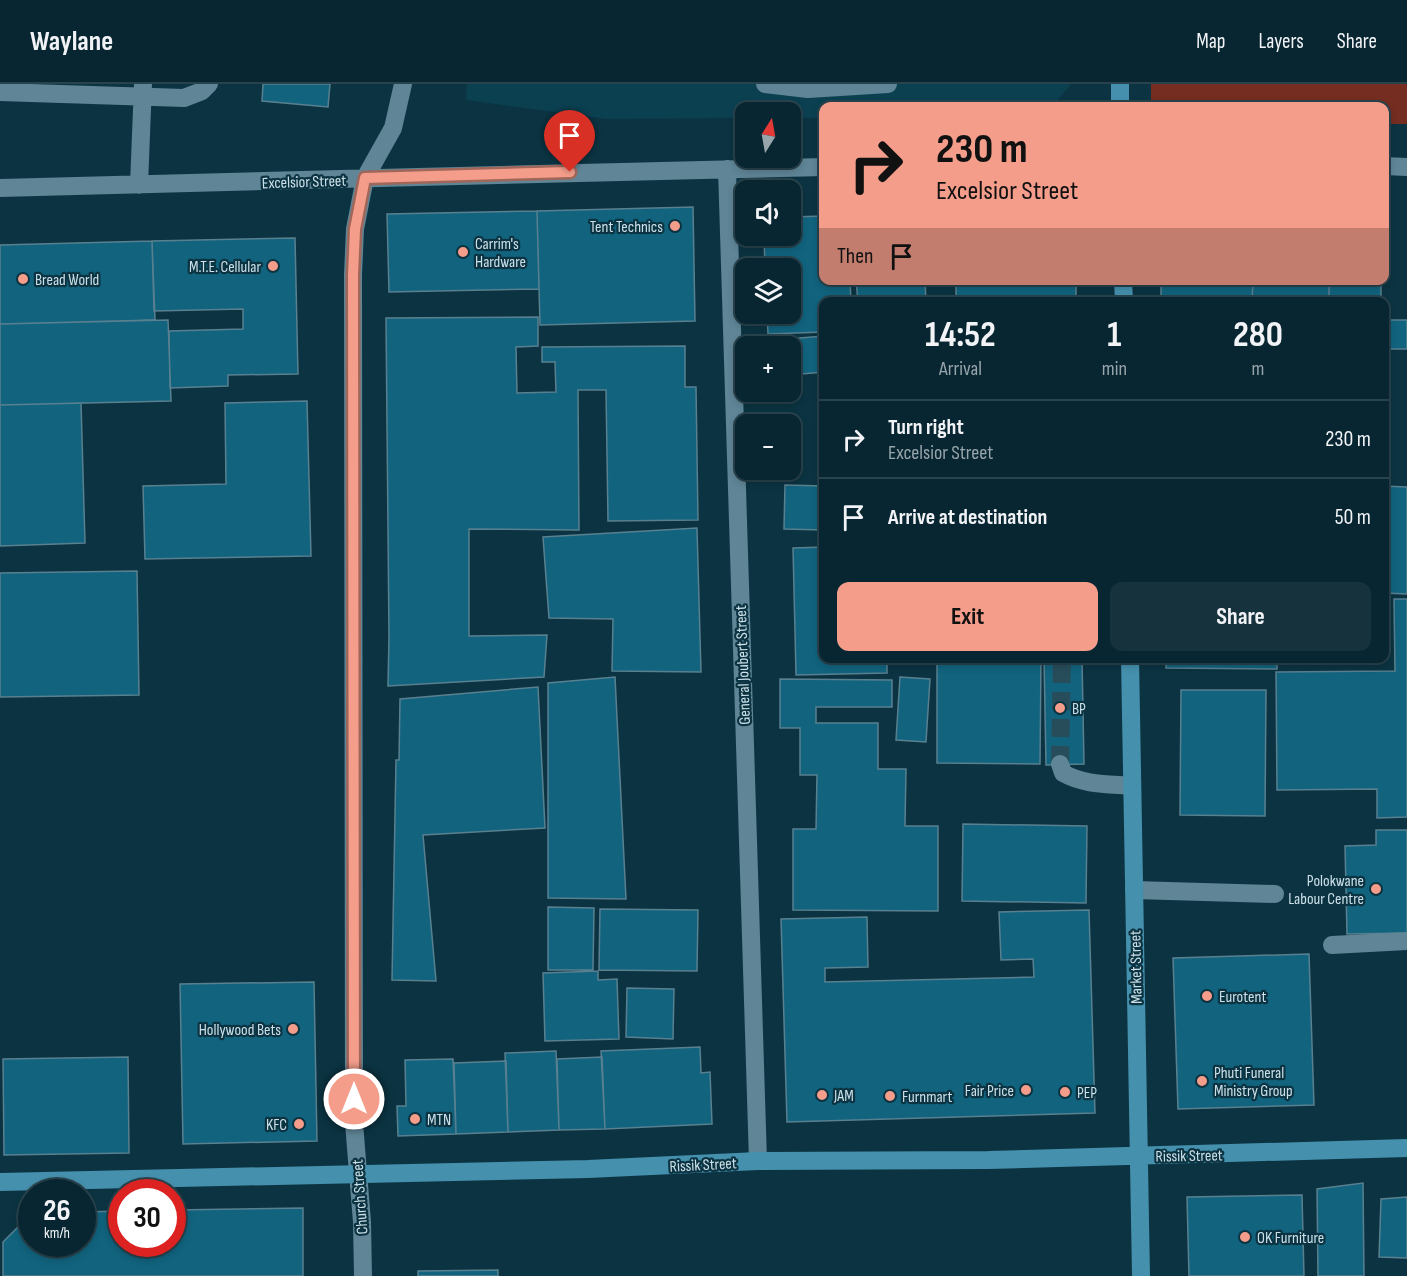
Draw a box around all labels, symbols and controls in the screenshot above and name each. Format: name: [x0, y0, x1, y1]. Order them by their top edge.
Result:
text: Waylane: [30, 25, 113, 58]
text: Map: [1196, 29, 1225, 54]
text: Layers: [1258, 29, 1304, 54]
text: Share: [1337, 29, 1377, 54]
north arrow: [735, 102, 801, 168]
map controls: [735, 102, 801, 480]
pin: [544, 110, 595, 172]
icon: arrive: [553, 119, 586, 152]
text: 230 m: [936, 124, 1028, 175]
icon: right: [837, 126, 915, 204]
street label: Excelsior Street: [262, 172, 347, 193]
text: Excelsior Street: [936, 175, 1078, 207]
button: sound: [735, 180, 801, 246]
place label: Tent Technics: [590, 218, 663, 237]
marker: Tent Technics: [668, 219, 682, 233]
place label: Carrim's Hardware: [475, 235, 526, 272]
icon: arrive: [885, 240, 918, 273]
text: Then: [837, 243, 873, 270]
marker: Carrim's Hardware: [456, 245, 470, 259]
place label: M.T.E. Cellular: [189, 258, 261, 277]
button: layers: [735, 258, 801, 324]
marker: M.T.E. Cellular: [266, 259, 280, 273]
place label: Bread World: [35, 271, 99, 290]
marker: Bread World: [16, 272, 30, 286]
text: 14:52: [925, 314, 996, 357]
text: 1: [1107, 314, 1121, 357]
text: 280: [1233, 314, 1283, 357]
button: +: [735, 336, 801, 402]
text: Arrival: [939, 357, 982, 381]
text: min: [1102, 357, 1127, 381]
text: m: [1252, 357, 1264, 381]
button: −: [735, 414, 801, 480]
text: Turn right: [888, 414, 964, 441]
icon: right: [837, 423, 870, 456]
text: 230 m: [1325, 426, 1371, 453]
text: Excelsior Street: [888, 441, 993, 465]
icon: arrive: [837, 501, 870, 534]
text: Arrive at destination: [888, 504, 1047, 531]
text: 50 m: [1335, 504, 1371, 531]
button: Exit: [837, 582, 1098, 651]
button: Share: [1110, 582, 1371, 651]
street label: General Joubert Street: [732, 605, 755, 725]
place label: BP: [1072, 700, 1086, 719]
marker: BP: [1053, 701, 1067, 715]
place label: Polokwane Labour Centre: [1288, 872, 1364, 909]
marker: Polokwane Labour Centre: [1369, 882, 1383, 896]
street label: Market Street: [1126, 930, 1147, 1004]
place label: Eurotent: [1219, 988, 1266, 1007]
marker: Eurotent: [1200, 989, 1214, 1003]
place label: Hollywood Bets: [199, 1021, 281, 1040]
marker: Hollywood Bets: [286, 1022, 300, 1036]
place label: Phuti Funeral Ministry Group: [1214, 1064, 1293, 1101]
position arrow: [322, 1067, 386, 1131]
marker: Phuti Funeral Ministry Group: [1195, 1074, 1209, 1088]
place label: Fair Price: [965, 1082, 1014, 1101]
marker: Fair Price: [1019, 1083, 1033, 1097]
place label: PEP: [1077, 1084, 1097, 1103]
marker: PEP: [1058, 1085, 1072, 1099]
place label: JAM: [833, 1087, 854, 1106]
marker: JAM: [815, 1088, 829, 1102]
place label: Furnmart: [902, 1088, 952, 1107]
marker: Furnmart: [883, 1089, 897, 1103]
place label: MTN: [427, 1111, 451, 1130]
marker: MTN: [408, 1112, 422, 1126]
place label: KFC: [266, 1116, 287, 1135]
marker: KFC: [292, 1117, 306, 1131]
street label: Rissik Street: [1155, 1146, 1223, 1167]
street label: Rissik Street: [669, 1154, 737, 1177]
street label: Church Street: [348, 1159, 373, 1235]
speed limit sign: 30: [108, 1179, 186, 1257]
text: 26: [43, 1193, 71, 1229]
text: km/h: [44, 1224, 70, 1243]
place label: OK Furniture: [1257, 1229, 1324, 1248]
marker: OK Furniture: [1238, 1230, 1252, 1244]

